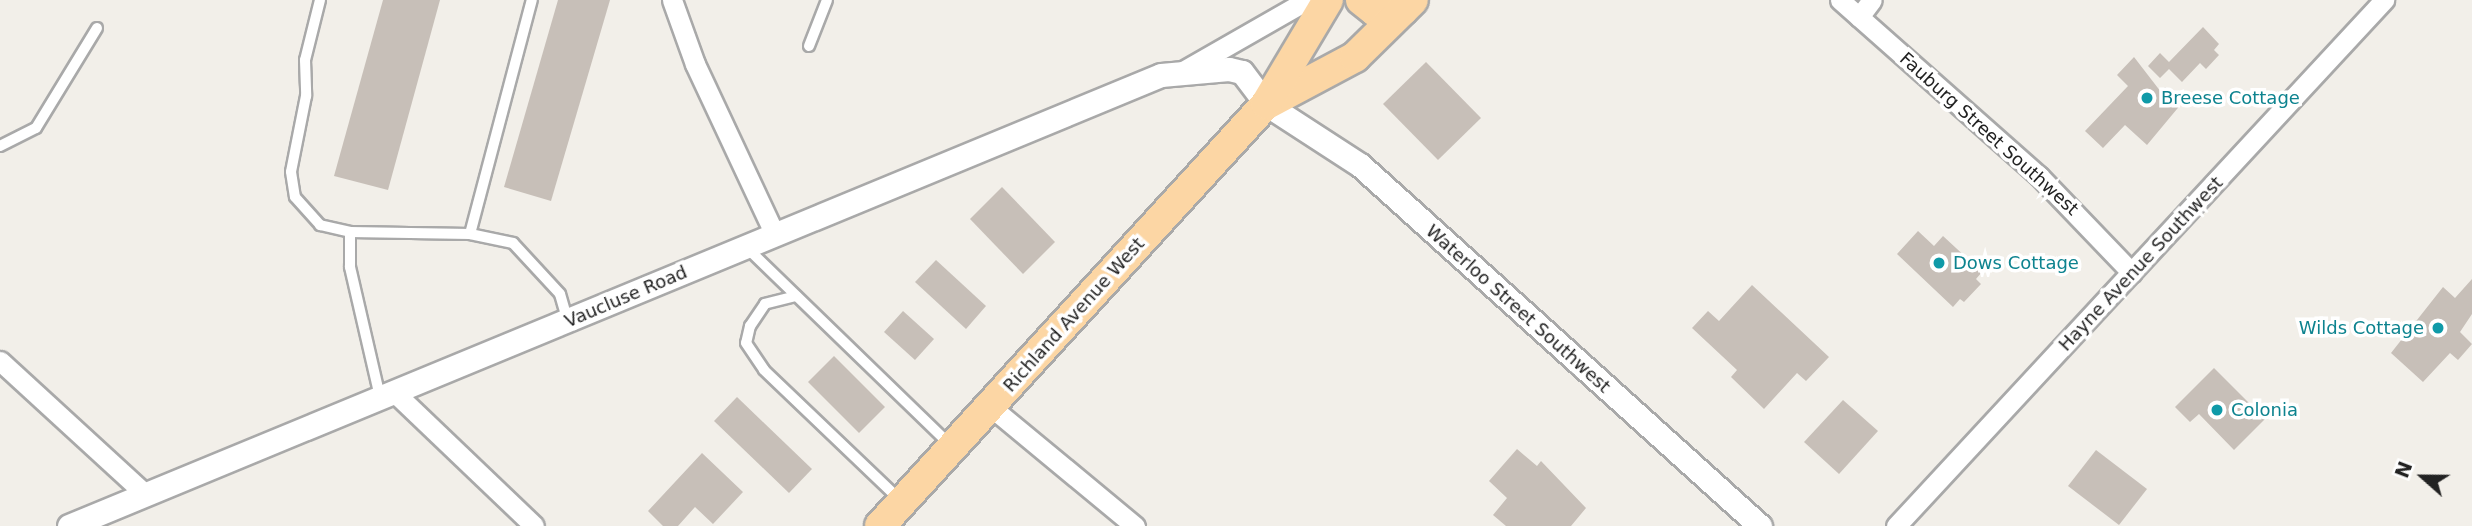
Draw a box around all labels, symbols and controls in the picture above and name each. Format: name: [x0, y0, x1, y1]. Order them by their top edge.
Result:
street label: Fauburg Street Southwest: [1895, 48, 2083, 220]
place label: Breese Cottage: [2161, 87, 2300, 109]
marker: Breese Cottage: [2139, 90, 2155, 106]
street label: Hayne Avenue Southwest: [2054, 172, 2228, 356]
street label: Waterloo Street Southwest: [1421, 220, 1615, 398]
street label: Richland Avenue West: [999, 233, 1149, 397]
place label: Dows Cottage: [1953, 252, 2079, 274]
marker: Dows Cottage: [1931, 255, 1947, 271]
street label: Vaucluse Road: [561, 261, 691, 333]
place label: Wilds Cottage: [2299, 317, 2424, 339]
marker: Wilds Cottage: [2430, 320, 2446, 336]
place label: Colonia: [2231, 399, 2298, 421]
marker: Colonia: [2209, 402, 2225, 418]
north arrow: [2388, 442, 2458, 512]
text: N: [2390, 458, 2417, 481]

